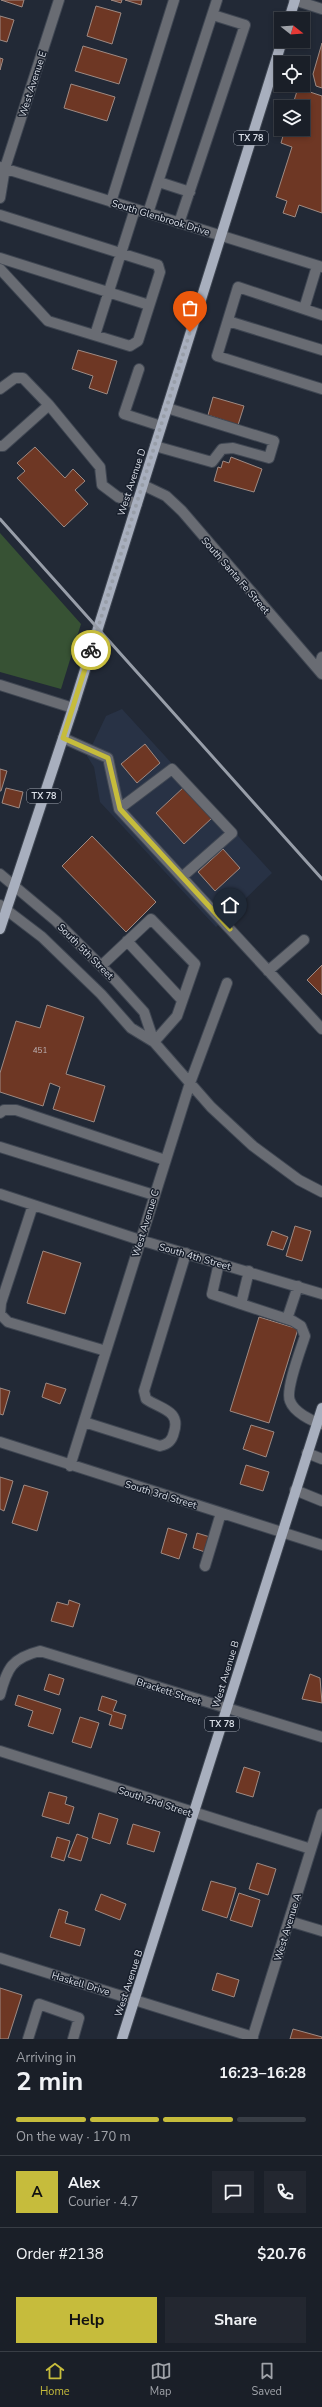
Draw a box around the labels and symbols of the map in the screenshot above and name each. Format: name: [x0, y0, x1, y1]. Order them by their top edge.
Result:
north arrow: [274, 12, 310, 48]
street label: West Avenue E: [16, 49, 50, 119]
road number: TX 78: [234, 131, 268, 145]
street label: South Glenbrook Drive: [110, 196, 212, 240]
pin: [173, 291, 207, 332]
street label: West Avenue D: [114, 447, 150, 518]
street label: South Santa Fe Street: [198, 534, 273, 618]
courier: [71, 630, 111, 670]
road number: TX 78: [27, 789, 61, 803]
pin: [213, 888, 247, 929]
street label: South 5th Street: [54, 921, 117, 983]
house number: 451: [33, 1045, 47, 1056]
street label: West Avenue C: [129, 1188, 163, 1259]
street label: South 4th Street: [157, 1240, 233, 1274]
street label: South 3rd Street: [123, 1477, 199, 1513]
street label: West Avenue B: [209, 1639, 243, 1710]
street label: Brackett Street: [135, 1675, 203, 1709]
road number: TX 78: [205, 1717, 239, 1731]
street label: South 2nd Street: [116, 1783, 194, 1821]
street label: West Avenue A: [271, 1891, 305, 1963]
street label: West Avenue B: [111, 1948, 146, 2019]
street label: Haskell Drive: [50, 1968, 112, 1999]

